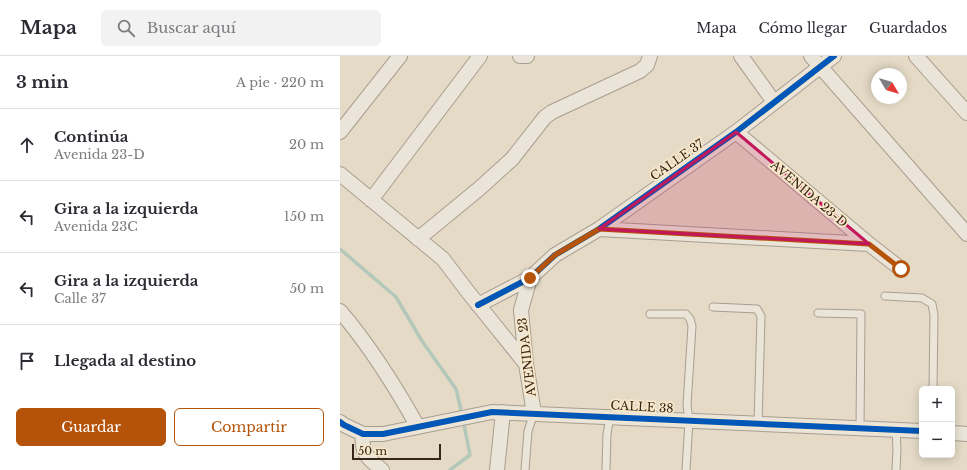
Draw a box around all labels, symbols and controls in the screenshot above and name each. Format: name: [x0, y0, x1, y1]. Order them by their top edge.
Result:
search box: [101, 10, 381, 46]
text: Mapa: [20, 16, 77, 39]
icon: search: [115, 17, 137, 39]
text: Buscar aquí: [147, 18, 236, 37]
text: Mapa: [696, 19, 736, 37]
text: Cómo llegar: [758, 19, 847, 37]
text: Guardados: [869, 19, 947, 37]
north arrow: [871, 68, 907, 104]
text: 3 min: [16, 72, 69, 93]
text: A pie · 220 m: [236, 74, 324, 91]
text: Continúa: [54, 127, 128, 146]
icon: ahead: [16, 134, 38, 156]
street label: CALLE 37: [647, 135, 707, 183]
text: 20 m: [289, 136, 324, 153]
text: Avenida 23-D: [54, 146, 145, 163]
street label: AVENIDA 23-D: [767, 157, 851, 230]
text: Gira a la izquierda: [54, 199, 198, 218]
icon: left: [16, 206, 38, 228]
text: 150 m: [284, 208, 324, 225]
text: Avenida 23C: [54, 218, 138, 235]
route start: [892, 260, 910, 278]
route end: [521, 269, 539, 287]
text: Gira a la izquierda: [54, 271, 198, 290]
icon: left: [16, 278, 38, 300]
text: 50 m: [290, 280, 324, 297]
text: Calle 37: [54, 290, 106, 307]
street label: AVENIDA 23: [514, 317, 539, 398]
icon: arrive: [16, 350, 38, 372]
text: Llegada al destino: [54, 351, 196, 370]
map controls: [919, 386, 955, 458]
button: +: [919, 386, 955, 422]
street label: CALLE 38: [610, 397, 674, 416]
button: Guardar: [16, 408, 166, 446]
button: Compartir: [174, 408, 324, 446]
button: −: [919, 422, 955, 458]
scale bar: [352, 442, 441, 461]
text: 50 m: [358, 444, 387, 458]

